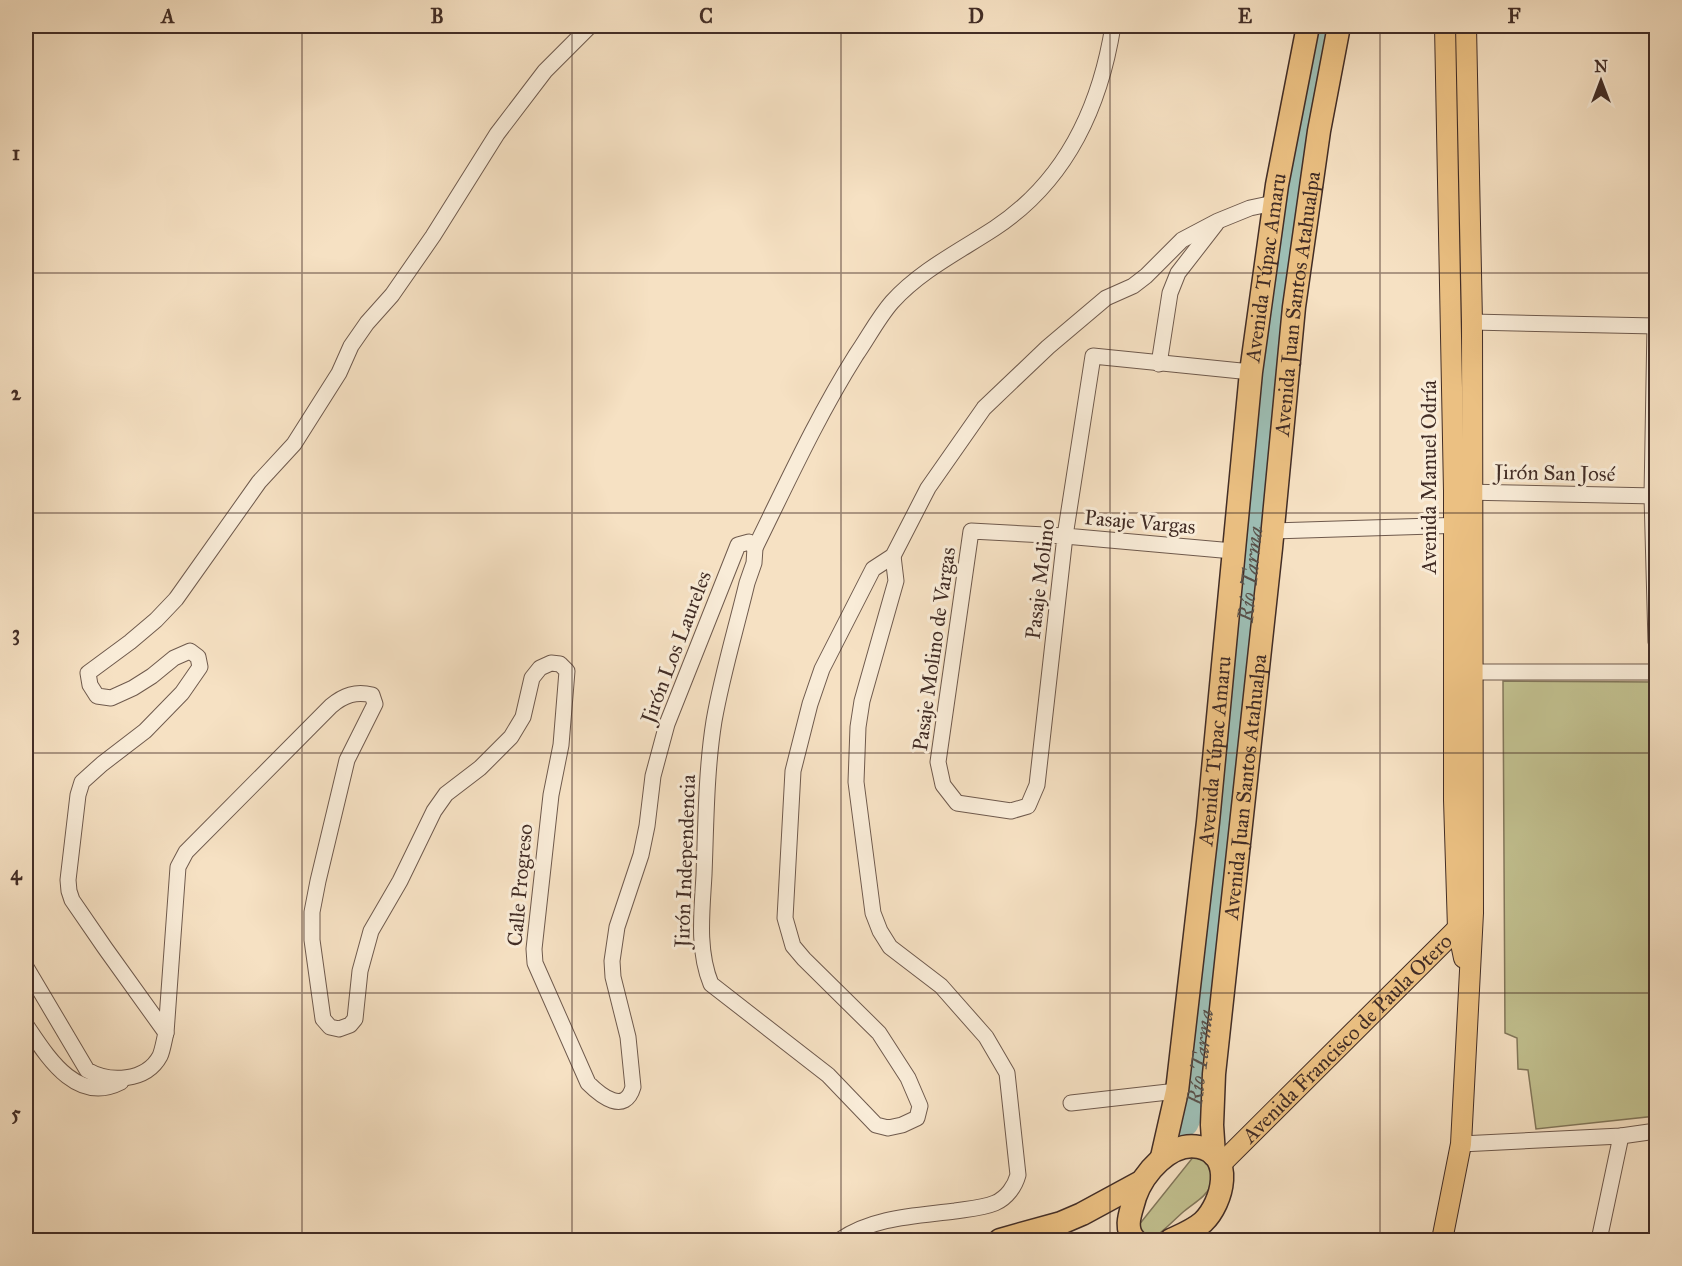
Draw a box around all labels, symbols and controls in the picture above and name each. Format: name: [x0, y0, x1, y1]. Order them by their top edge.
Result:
text: A: [159, 4, 175, 28]
text: B: [430, 4, 444, 28]
text: C: [699, 4, 713, 28]
text: D: [968, 4, 984, 28]
text: E: [1238, 4, 1253, 28]
text: F: [1507, 4, 1521, 28]
north arrow: [1571, 51, 1631, 111]
text: N: [1594, 57, 1608, 76]
text: 1: [12, 141, 20, 165]
street label: Avenida Juan Santos Atahualpa: [1269, 169, 1326, 438]
street label: Avenida Túpac Amaru: [1239, 171, 1292, 365]
street label: Avenida Manuel Odría: [1416, 380, 1442, 575]
text: 2: [11, 381, 22, 405]
street label: Jirón San José: [1492, 459, 1616, 487]
street label: Pasaje Vargas: [1083, 504, 1197, 540]
street label: Pasaje Molino: [1020, 517, 1060, 641]
water label: Río Tarma: [1231, 524, 1268, 624]
street label: Pasaje Molino de Vargas: [907, 545, 961, 753]
street label: Jirón Los Laureles: [634, 567, 717, 729]
text: 3: [12, 621, 20, 646]
street label: Avenida Juan Santos Atahualpa: [1218, 653, 1272, 922]
street label: Avenida Túpac Amaru: [1192, 655, 1237, 848]
street label: Jirón Independencia: [669, 774, 701, 950]
street label: Calle Progreso: [502, 822, 538, 947]
text: 4: [10, 861, 22, 886]
street label: Avenida Francisco de Paula Otero: [1236, 928, 1458, 1149]
water label: Río Tarma: [1180, 1008, 1219, 1108]
text: 5: [11, 1101, 21, 1125]

